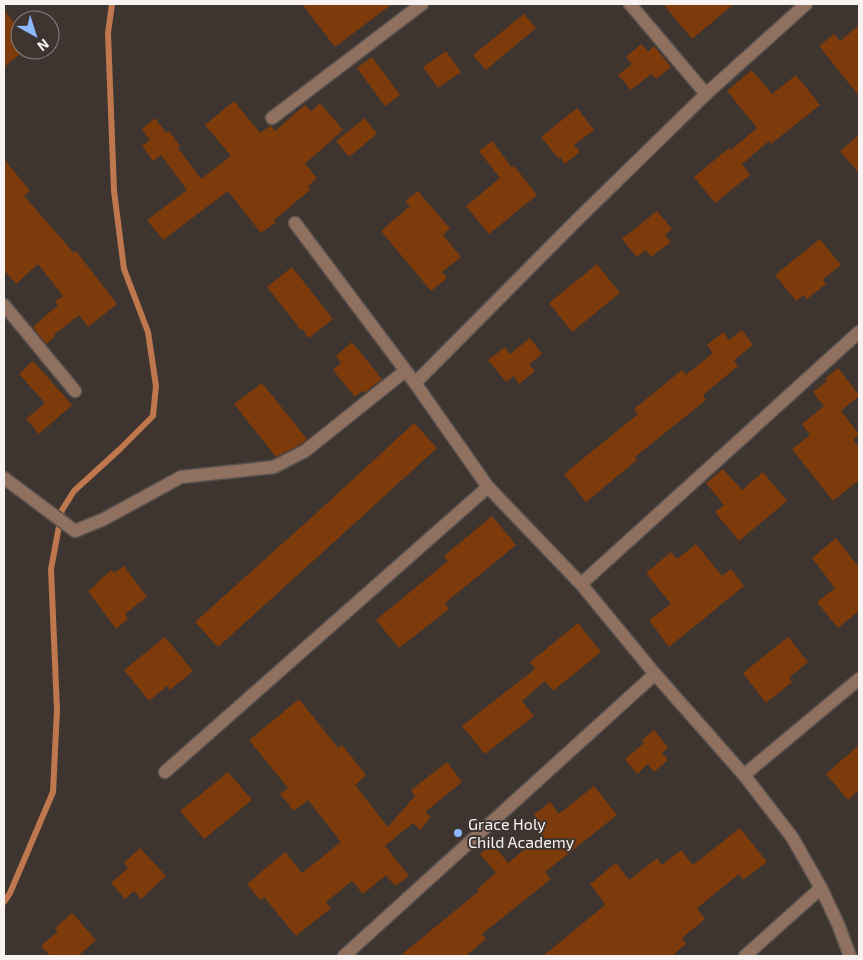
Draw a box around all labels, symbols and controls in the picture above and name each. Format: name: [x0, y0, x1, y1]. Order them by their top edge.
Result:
north arrow: [10, 10, 60, 60]
text: N: [34, 36, 53, 55]
place label: Grace Holy Child Academy: [468, 814, 575, 851]
marker: Grace Holy Child Academy: [452, 827, 464, 839]

